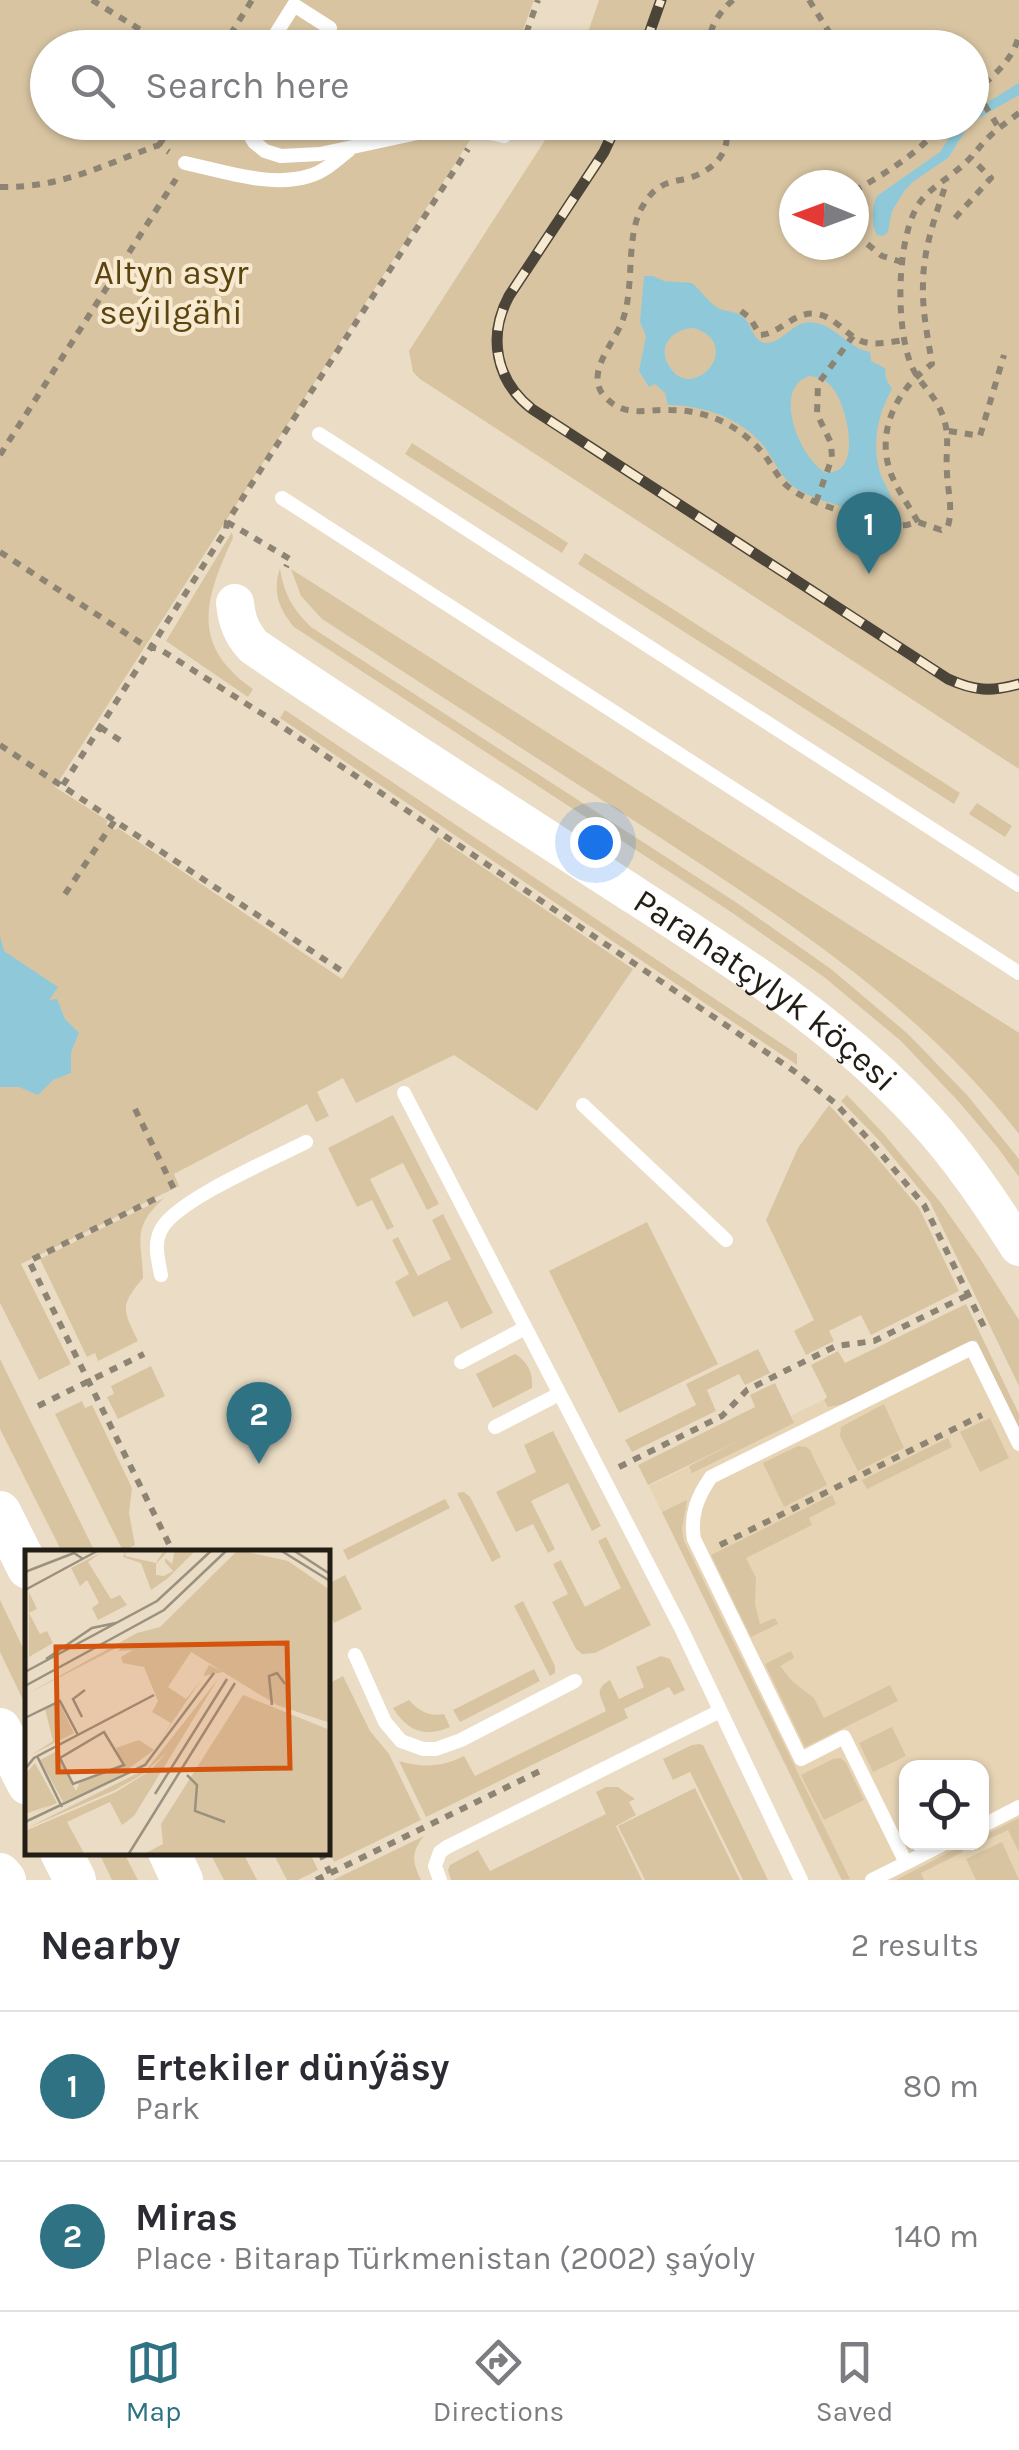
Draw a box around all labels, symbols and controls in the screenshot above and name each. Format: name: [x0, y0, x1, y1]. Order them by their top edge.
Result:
search box: [30, 30, 989, 140]
icon: search: [65, 58, 120, 113]
text: Search here: [145, 63, 349, 108]
north arrow: [779, 170, 869, 260]
park label: Altyn asyr seýilgähi: [94, 252, 249, 333]
pin: 1: [836, 492, 902, 574]
your location: [570, 817, 621, 868]
street label: Parahatçylyk köçesi: [626, 880, 906, 1100]
pin: 2: [226, 1382, 292, 1464]
inset map: [25, 1550, 330, 1855]
map controls: [899, 1760, 989, 1850]
button: locate: [899, 1760, 989, 1850]
text: Nearby: [40, 1920, 180, 1970]
text: 2 results: [851, 1927, 979, 1964]
text: Ertekiler dünýäsy: [135, 2045, 449, 2090]
text: 1: [67, 2068, 78, 2105]
text: 80 m: [903, 2068, 979, 2105]
text: Park: [135, 2090, 200, 2127]
text: Miras: [135, 2195, 238, 2240]
text: 2: [63, 2218, 82, 2255]
text: 140 m: [894, 2218, 979, 2255]
text: Place · Bitarap Türkmenistan (2002) şaýoly: [135, 2240, 755, 2277]
tab: Map: [126, 2335, 181, 2428]
tab: Directions: [433, 2335, 564, 2428]
tab: Saved: [816, 2335, 893, 2428]

